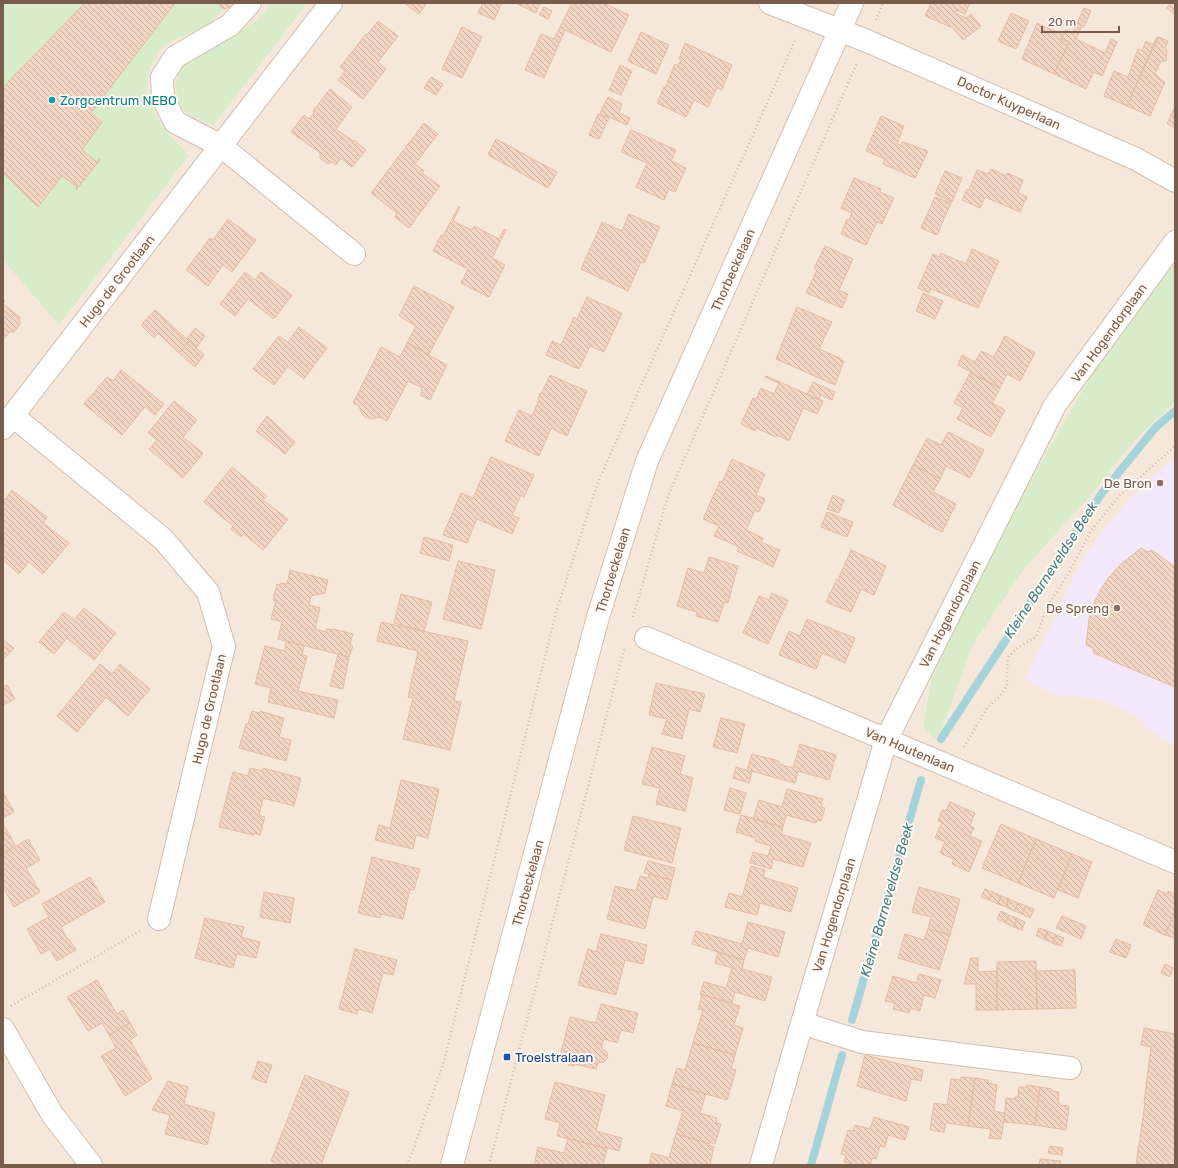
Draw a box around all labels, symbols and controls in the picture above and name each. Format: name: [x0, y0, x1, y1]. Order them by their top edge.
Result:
scale bar: [1042, 8, 1119, 34]
text: 20 m: [1048, 15, 1076, 29]
street label: Doctor Kuyperlaan: [955, 73, 1063, 133]
place label: Zorgcentrum NEBO: [60, 93, 177, 109]
marker: Zorgcentrum NEBO: [47, 95, 57, 105]
street label: Thorbeckelaan: [708, 226, 758, 314]
street label: Hugo de Grootlaan: [76, 232, 158, 331]
street label: Van Hogendorplaan: [1068, 280, 1151, 386]
place label: De Bron: [1104, 476, 1152, 491]
marker: De Bron: [1155, 478, 1165, 488]
water label: Kleine Barneveldse Beek: [1000, 498, 1102, 641]
street label: Thorbeckelaan: [593, 525, 633, 615]
street label: Van Hogendorplaan: [916, 558, 985, 671]
place label: De Spreng: [1046, 601, 1109, 617]
marker: De Spreng: [1112, 603, 1122, 613]
street label: Hugo de Grootlaan: [189, 652, 230, 766]
street label: Van Houtenlaan: [863, 724, 957, 776]
water label: Kleine Barneveldse Beek: [857, 820, 917, 979]
street label: Thorbeckelaan: [509, 838, 547, 928]
street label: Van Hogendorplaan: [809, 856, 860, 974]
place label: Troelstralaan: [515, 1050, 593, 1065]
marker: Troelstralaan: [502, 1052, 512, 1062]

